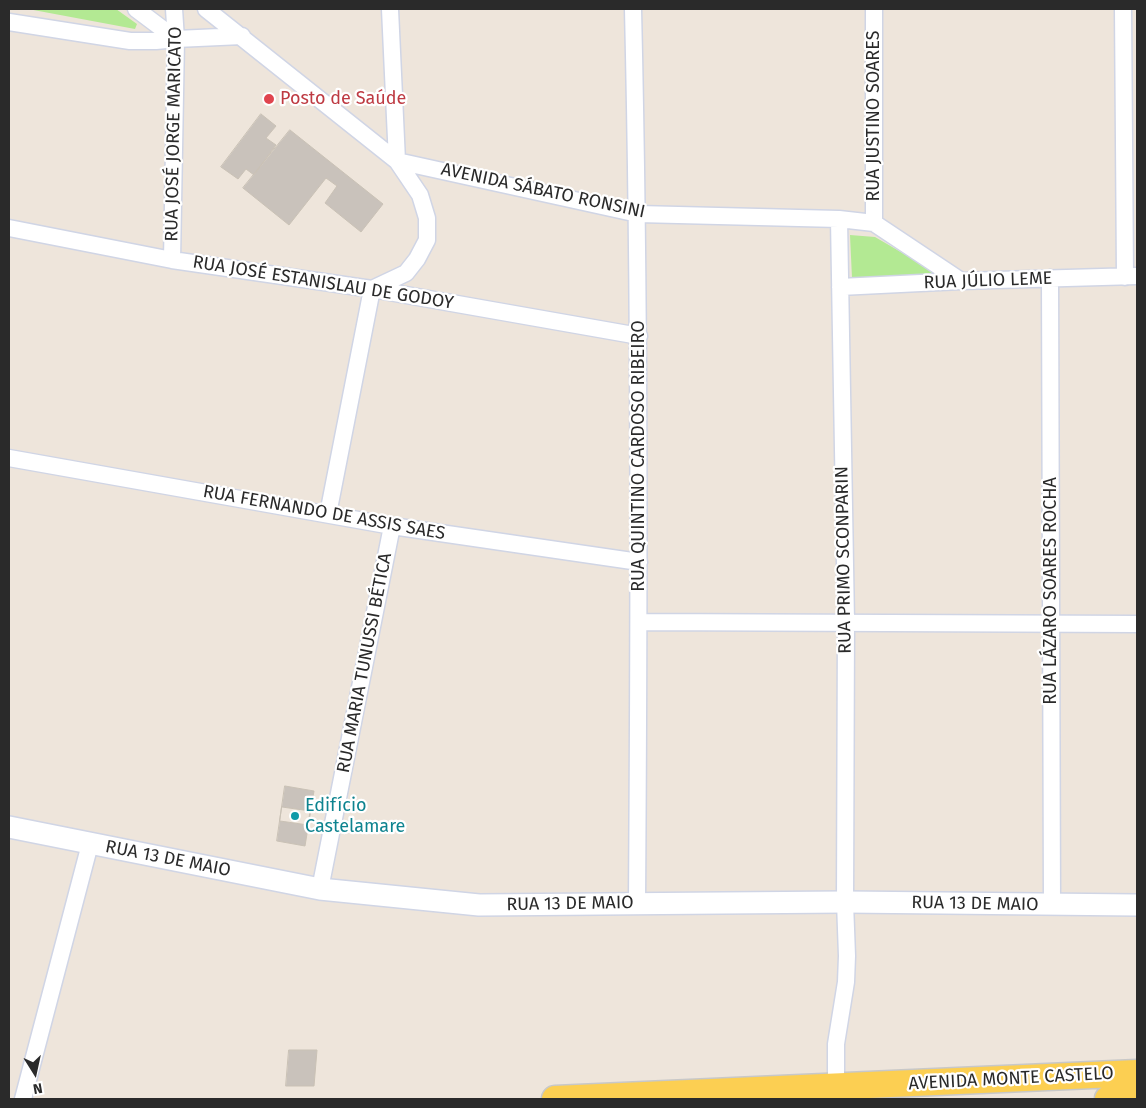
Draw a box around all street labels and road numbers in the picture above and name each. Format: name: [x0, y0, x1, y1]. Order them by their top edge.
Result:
street label: RUA JOSÉ JORGE MARICATO: [161, 26, 187, 242]
street label: RUA JUSTINO SOARES: [863, 31, 885, 201]
street label: AVENIDA SÁBATO RONSINI: [439, 159, 647, 223]
street label: RUA JOSÉ ESTANISLAU DE GODOY: [191, 252, 455, 314]
street label: RUA JÚLIO LEME: [923, 268, 1053, 294]
street label: RUA QUINTINO CARDOSO RIBEIRO: [628, 320, 650, 592]
street label: RUA PRIMO SCONPARIN: [832, 466, 856, 654]
street label: RUA LÁZARO SOARES ROCHA: [1040, 477, 1062, 705]
street label: RUA FERNANDO DE ASSIS SAES: [201, 481, 447, 545]
street label: RUA MARIA TUNUSSI BÉTICA: [333, 551, 397, 775]
street label: RUA 13 DE MAIO: [104, 836, 232, 882]
street label: RUA 13 DE MAIO: [506, 892, 634, 916]
street label: RUA 13 DE MAIO: [911, 892, 1039, 916]
street label: AVENIDA MONTE CASTELO: [908, 1063, 1114, 1095]

